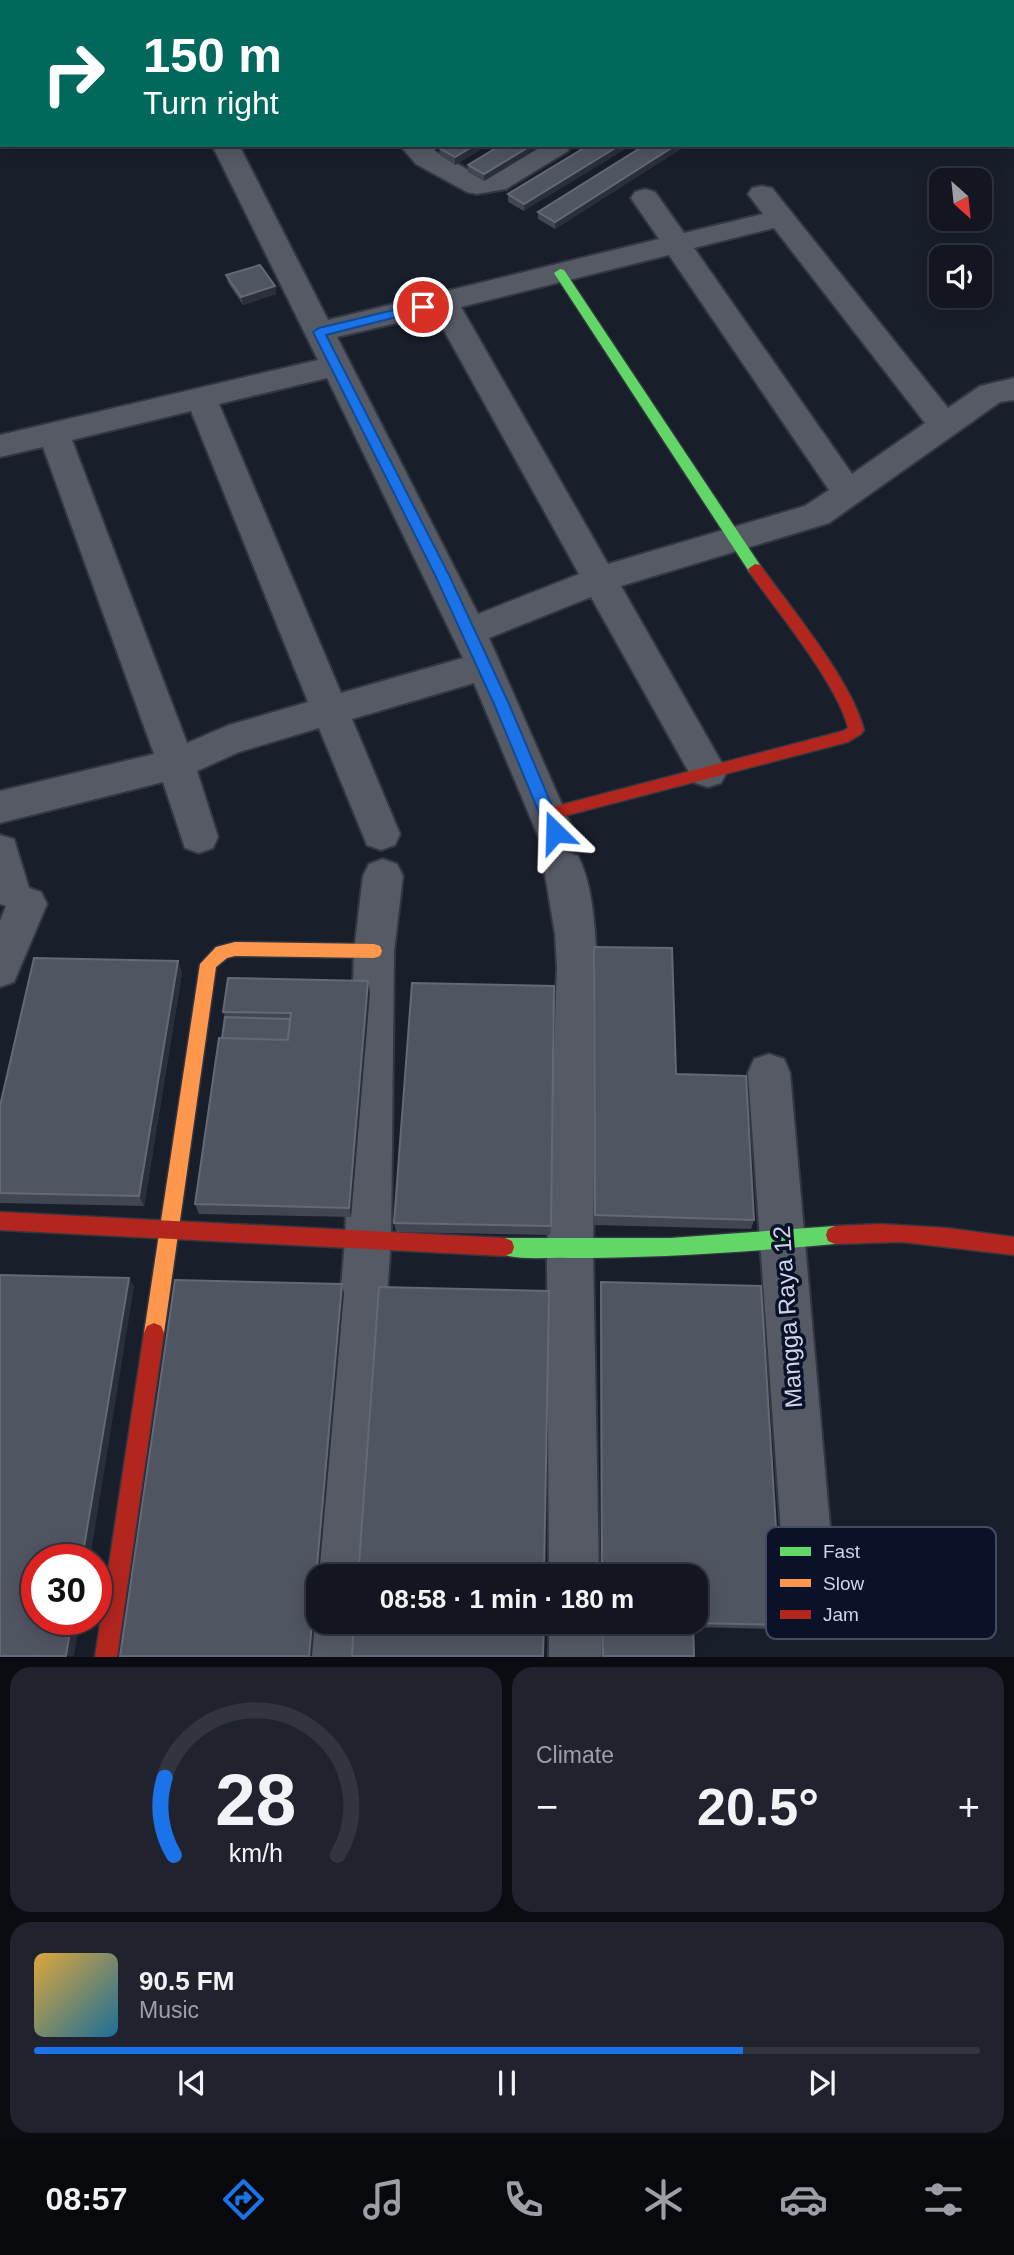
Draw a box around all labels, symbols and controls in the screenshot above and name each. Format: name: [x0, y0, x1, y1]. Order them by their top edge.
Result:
icon: right: [28, 28, 119, 119]
text: 150 m: [143, 28, 282, 82]
text: Turn right: [143, 85, 279, 121]
north arrow: [929, 168, 992, 231]
map controls: [929, 168, 992, 308]
button: sound: [929, 245, 992, 308]
pin: [393, 277, 453, 337]
icon: arrive: [404, 288, 442, 326]
position arrow: [518, 795, 592, 869]
street label: Mangga Raya 12: [768, 1225, 807, 1409]
legend: [766, 1527, 996, 1639]
text: Fast: [823, 1541, 861, 1562]
speed limit sign: 30: [21, 1544, 112, 1635]
text: Slow: [823, 1573, 864, 1594]
text: 08:58 · 1 min · 180 m: [380, 1584, 634, 1614]
text: Jam: [823, 1604, 859, 1625]
text: Climate: [536, 1742, 614, 1768]
text: 28: [216, 1760, 296, 1841]
text: 20.5°: [697, 1778, 819, 1836]
text: −: [536, 1786, 558, 1828]
text: +: [958, 1786, 980, 1828]
text: km/h: [229, 1839, 283, 1867]
text: 90.5 FM: [139, 1966, 234, 1996]
text: Music: [139, 1997, 199, 2023]
icon: previous: [173, 2064, 211, 2102]
icon: pause: [488, 2064, 526, 2102]
icon: next: [803, 2064, 841, 2102]
icon: directions: [219, 2175, 268, 2224]
icon: music: [359, 2175, 408, 2224]
icon: phone: [499, 2175, 548, 2224]
icon: climate: [639, 2175, 688, 2224]
icon: car: [779, 2175, 828, 2224]
icon: filters: [919, 2175, 968, 2224]
text: 08:57: [46, 2181, 127, 2217]

